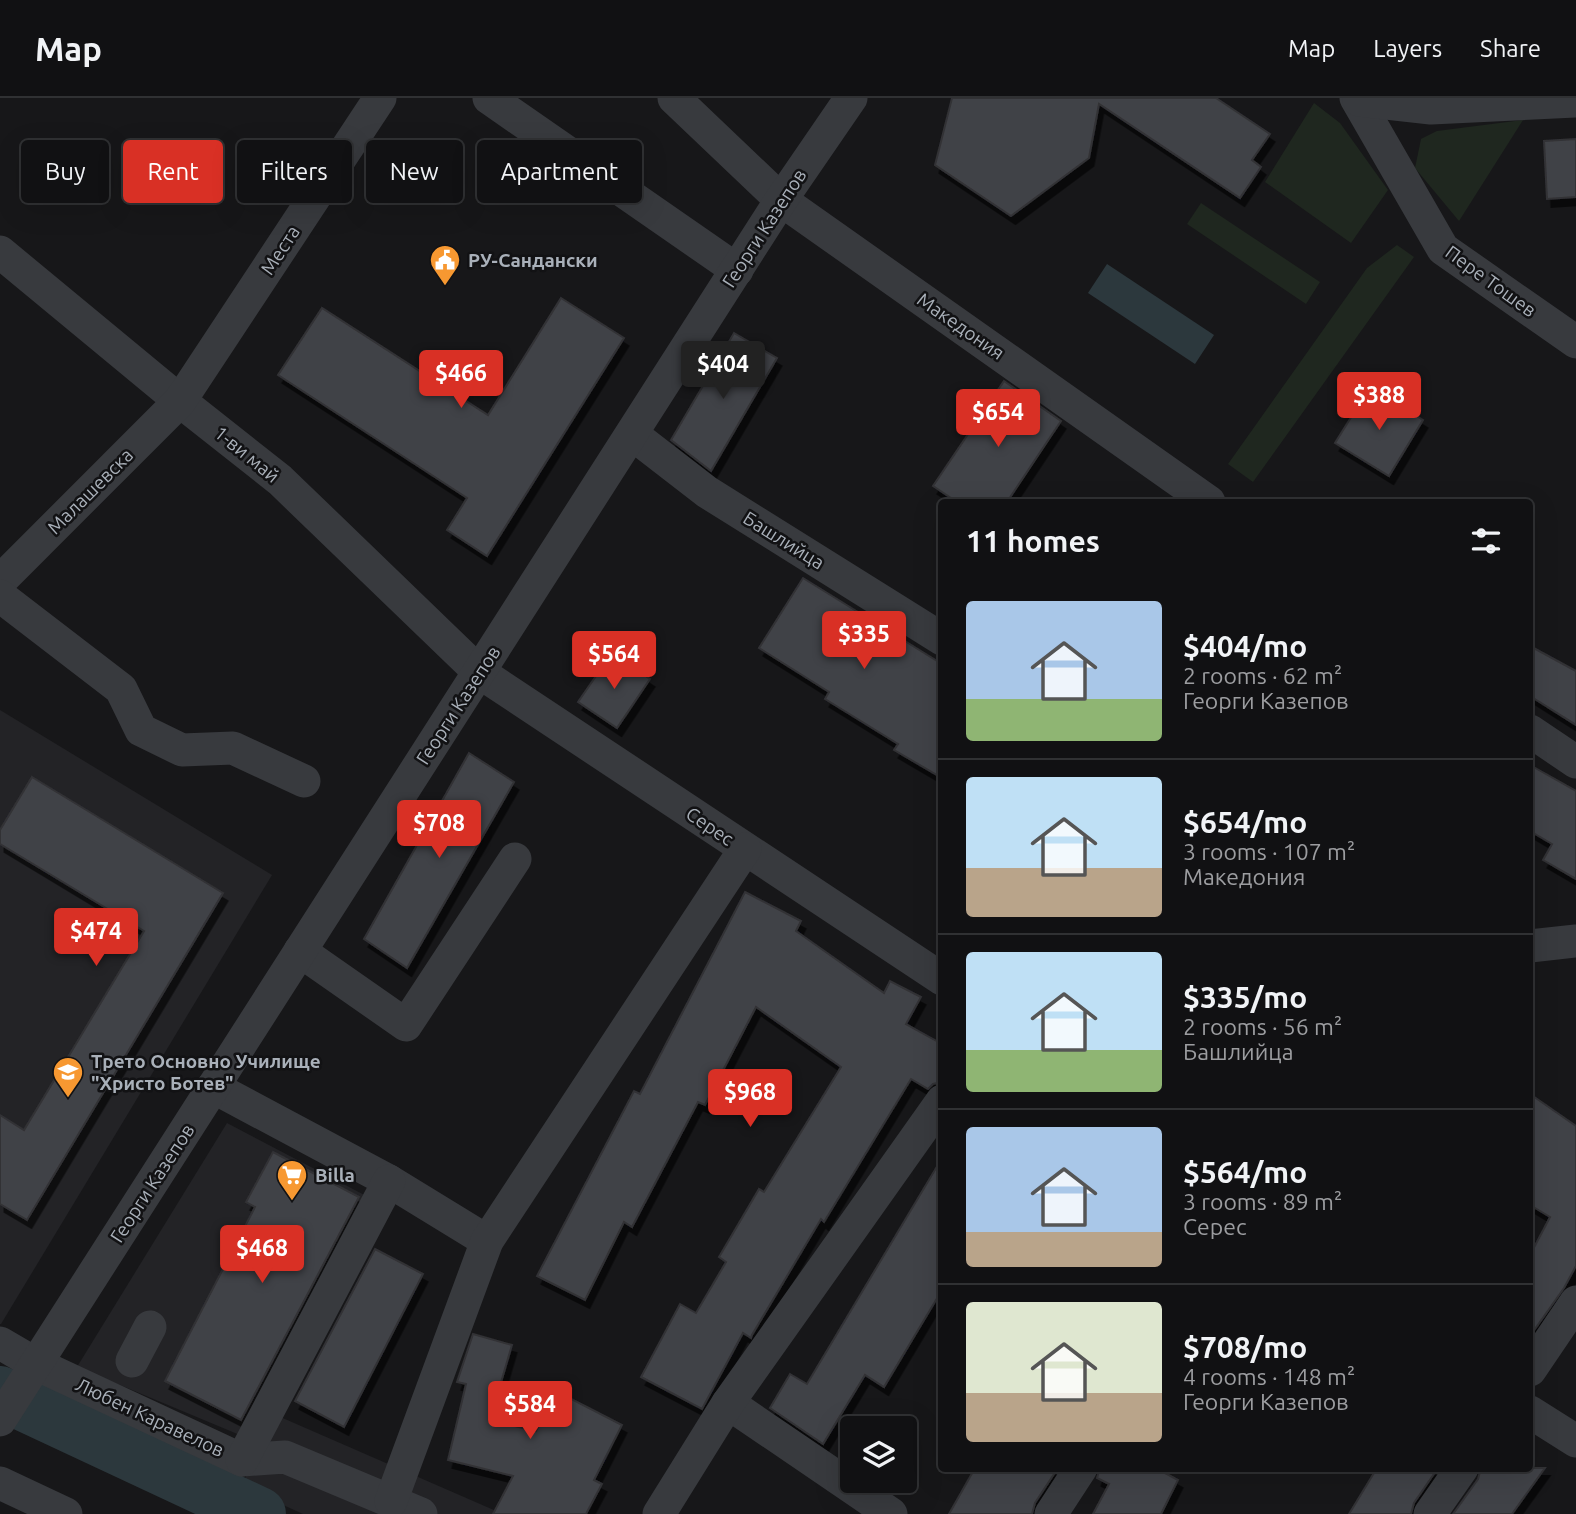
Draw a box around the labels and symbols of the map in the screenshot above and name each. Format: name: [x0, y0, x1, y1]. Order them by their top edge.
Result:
street label: Георги Казепов: [717, 165, 811, 291]
street label: Места: [256, 221, 304, 279]
street label: Пере Тошев: [1441, 241, 1541, 321]
public building icon: РУ-Сандански: [428, 243, 462, 287]
place label: РУ-Сандански: [468, 249, 598, 271]
street label: Македония: [913, 288, 1009, 364]
pin: $404: [682, 342, 764, 401]
pin: $466: [420, 350, 502, 410]
pin: $388: [1338, 372, 1420, 432]
pin: $654: [957, 390, 1039, 449]
street label: 1-ви май: [210, 421, 284, 487]
street label: Малашевска: [43, 444, 137, 538]
street label: Башлийца: [739, 506, 829, 574]
pin: $335: [823, 612, 905, 671]
pin: $564: [573, 632, 655, 691]
street label: Георги Казепов: [411, 642, 505, 768]
pin: $708: [398, 800, 480, 860]
street label: Серес: [682, 802, 738, 850]
pin: $474: [55, 908, 137, 968]
place label: Трето Основно Училище "Христо Ботев": [91, 1050, 321, 1094]
school or university icon: Трето Основно Училище "Христо Ботев": [51, 1055, 85, 1099]
pin: $968: [709, 1070, 791, 1129]
street label: Георги Казепов: [105, 1120, 199, 1246]
supermarket icon: Billa: [275, 1158, 309, 1202]
place label: Billa: [315, 1164, 355, 1186]
pin: $468: [221, 1226, 303, 1285]
street label: Любен Каравелов: [72, 1373, 228, 1461]
pin: $584: [489, 1382, 571, 1441]

